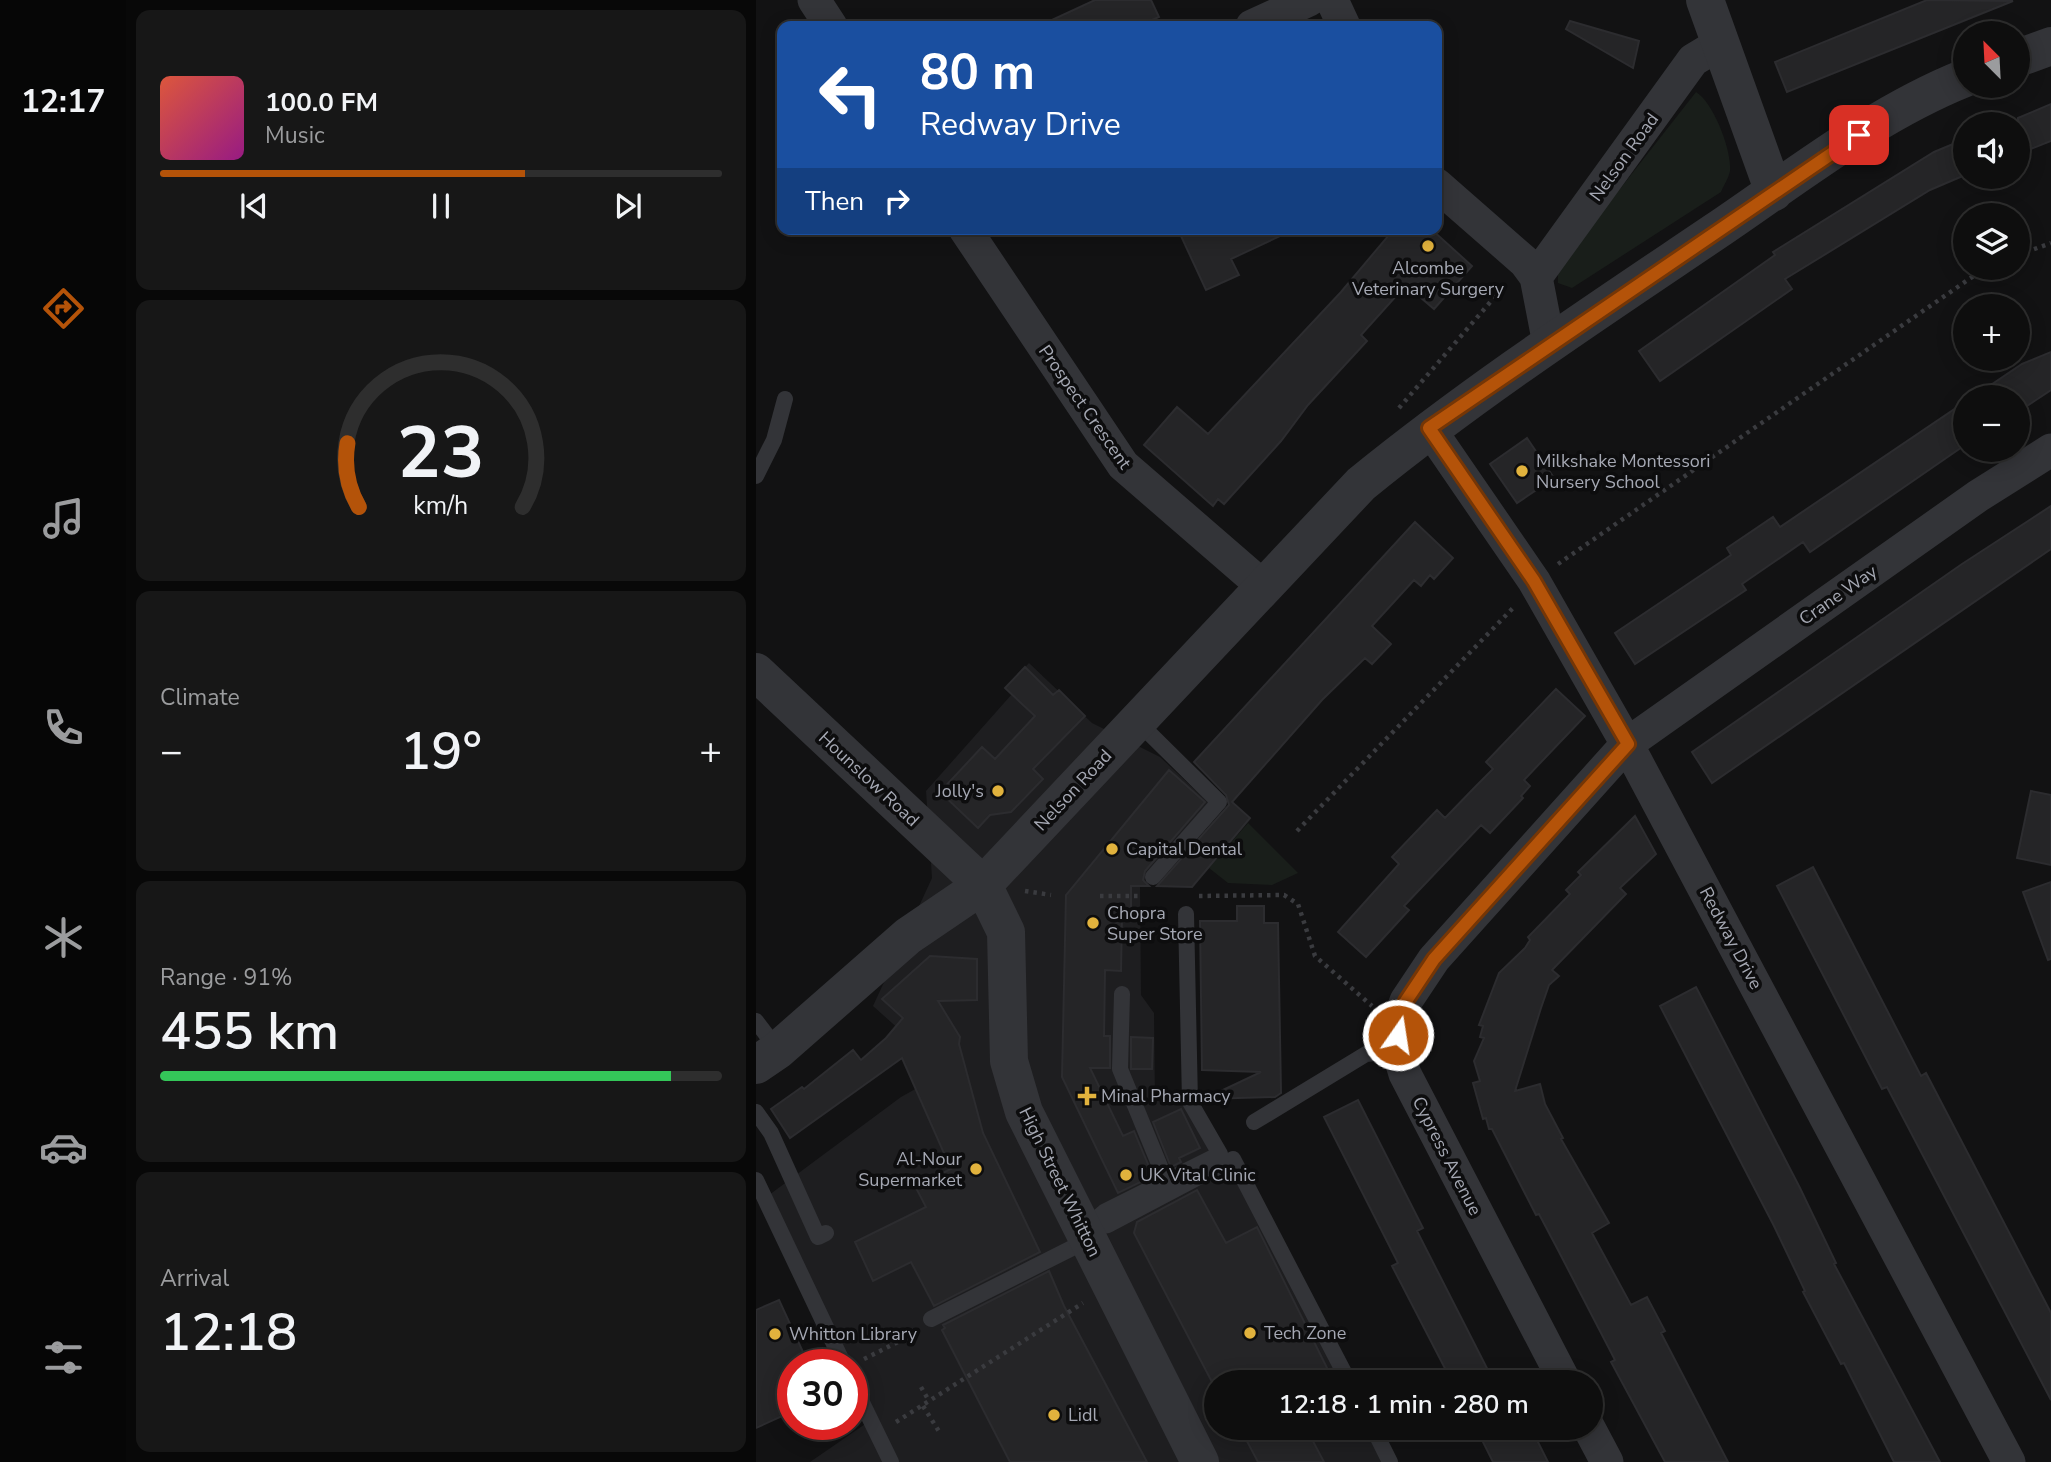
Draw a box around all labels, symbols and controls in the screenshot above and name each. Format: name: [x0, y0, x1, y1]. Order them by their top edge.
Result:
north arrow: [1953, 21, 2030, 98]
map controls: [1953, 21, 2030, 462]
text: 80 m: [920, 39, 1035, 106]
icon: left: [805, 49, 896, 140]
text: 12:17: [21, 80, 105, 123]
text: 100.0 FM: [265, 85, 378, 120]
text: Redway Drive: [920, 103, 1121, 146]
pin: [1829, 105, 1889, 165]
street label: Nelson Road: [1584, 108, 1664, 206]
button: sound: [1953, 112, 2030, 189]
icon: arrive: [1840, 116, 1878, 154]
text: Music: [265, 120, 325, 151]
icon: right: [878, 182, 916, 220]
text: Then: [805, 184, 864, 219]
icon: previous: [235, 187, 273, 225]
icon: pause: [422, 187, 460, 225]
icon: next: [609, 187, 647, 225]
button: layers: [1953, 203, 2030, 280]
marker: Alcombe Veterinary Surgery: [1420, 238, 1436, 254]
place label: Alcombe Veterinary Surgery: [1351, 256, 1505, 301]
icon: directions: [39, 284, 88, 333]
button: +: [1953, 294, 2030, 371]
street label: Prospect Crescent: [1033, 340, 1137, 474]
button: −: [1953, 385, 2030, 462]
text: 23: [397, 403, 485, 503]
place label: Milkshake Montessori Nursery School: [1536, 449, 1710, 494]
marker: Milkshake Montessori Nursery School: [1514, 463, 1530, 479]
text: km/h: [413, 488, 469, 522]
icon: music: [39, 494, 88, 543]
street label: Crane Way: [1794, 559, 1882, 631]
text: Climate: [160, 682, 240, 713]
icon: phone: [39, 703, 88, 752]
text: 19°: [400, 716, 482, 787]
text: −: [160, 726, 183, 777]
text: +: [699, 726, 722, 777]
street label: Hounslow Road: [813, 726, 925, 832]
street label: Nelson Road: [1029, 744, 1117, 836]
place label: Jolly's: [935, 779, 984, 803]
marker: Jolly's: [990, 783, 1006, 799]
place label: Capital Dental: [1126, 837, 1243, 861]
marker: Capital Dental: [1104, 841, 1120, 857]
street label: Redway Drive: [1694, 883, 1768, 993]
place label: Chopra Super Store: [1107, 901, 1202, 946]
icon: climate: [39, 913, 88, 962]
marker: Chopra Super Store: [1085, 915, 1101, 931]
text: Range · 91%: [160, 962, 292, 993]
text: 455 km: [160, 996, 339, 1067]
position arrow: [1361, 998, 1435, 1072]
place label: Minal Pharmacy: [1101, 1084, 1231, 1108]
marker: Minal Pharmacy: [1079, 1088, 1095, 1104]
street label: Cypress Avenue: [1407, 1092, 1487, 1220]
street label: High Street Whitton: [1013, 1103, 1107, 1261]
icon: car: [39, 1123, 88, 1172]
place label: Al-Nour Supermarket: [858, 1147, 963, 1192]
marker: Al-Nour Supermarket: [968, 1161, 984, 1177]
place label: UK Vital Clinic: [1140, 1163, 1256, 1187]
marker: UK Vital Clinic: [1118, 1167, 1134, 1183]
text: Arrival: [160, 1263, 229, 1294]
text: 12:18: [160, 1297, 297, 1368]
place label: Tech Zone: [1264, 1321, 1346, 1345]
place label: Whitton Library: [789, 1322, 918, 1346]
marker: Tech Zone: [1242, 1325, 1258, 1341]
marker: Whitton Library: [767, 1326, 783, 1342]
icon: filters: [39, 1333, 88, 1382]
speed limit sign: 30: [777, 1349, 868, 1440]
text: 12:18 · 1 min · 280 m: [1278, 1387, 1529, 1422]
place label: Lidl: [1068, 1403, 1098, 1427]
marker: Lidl: [1046, 1407, 1062, 1423]

